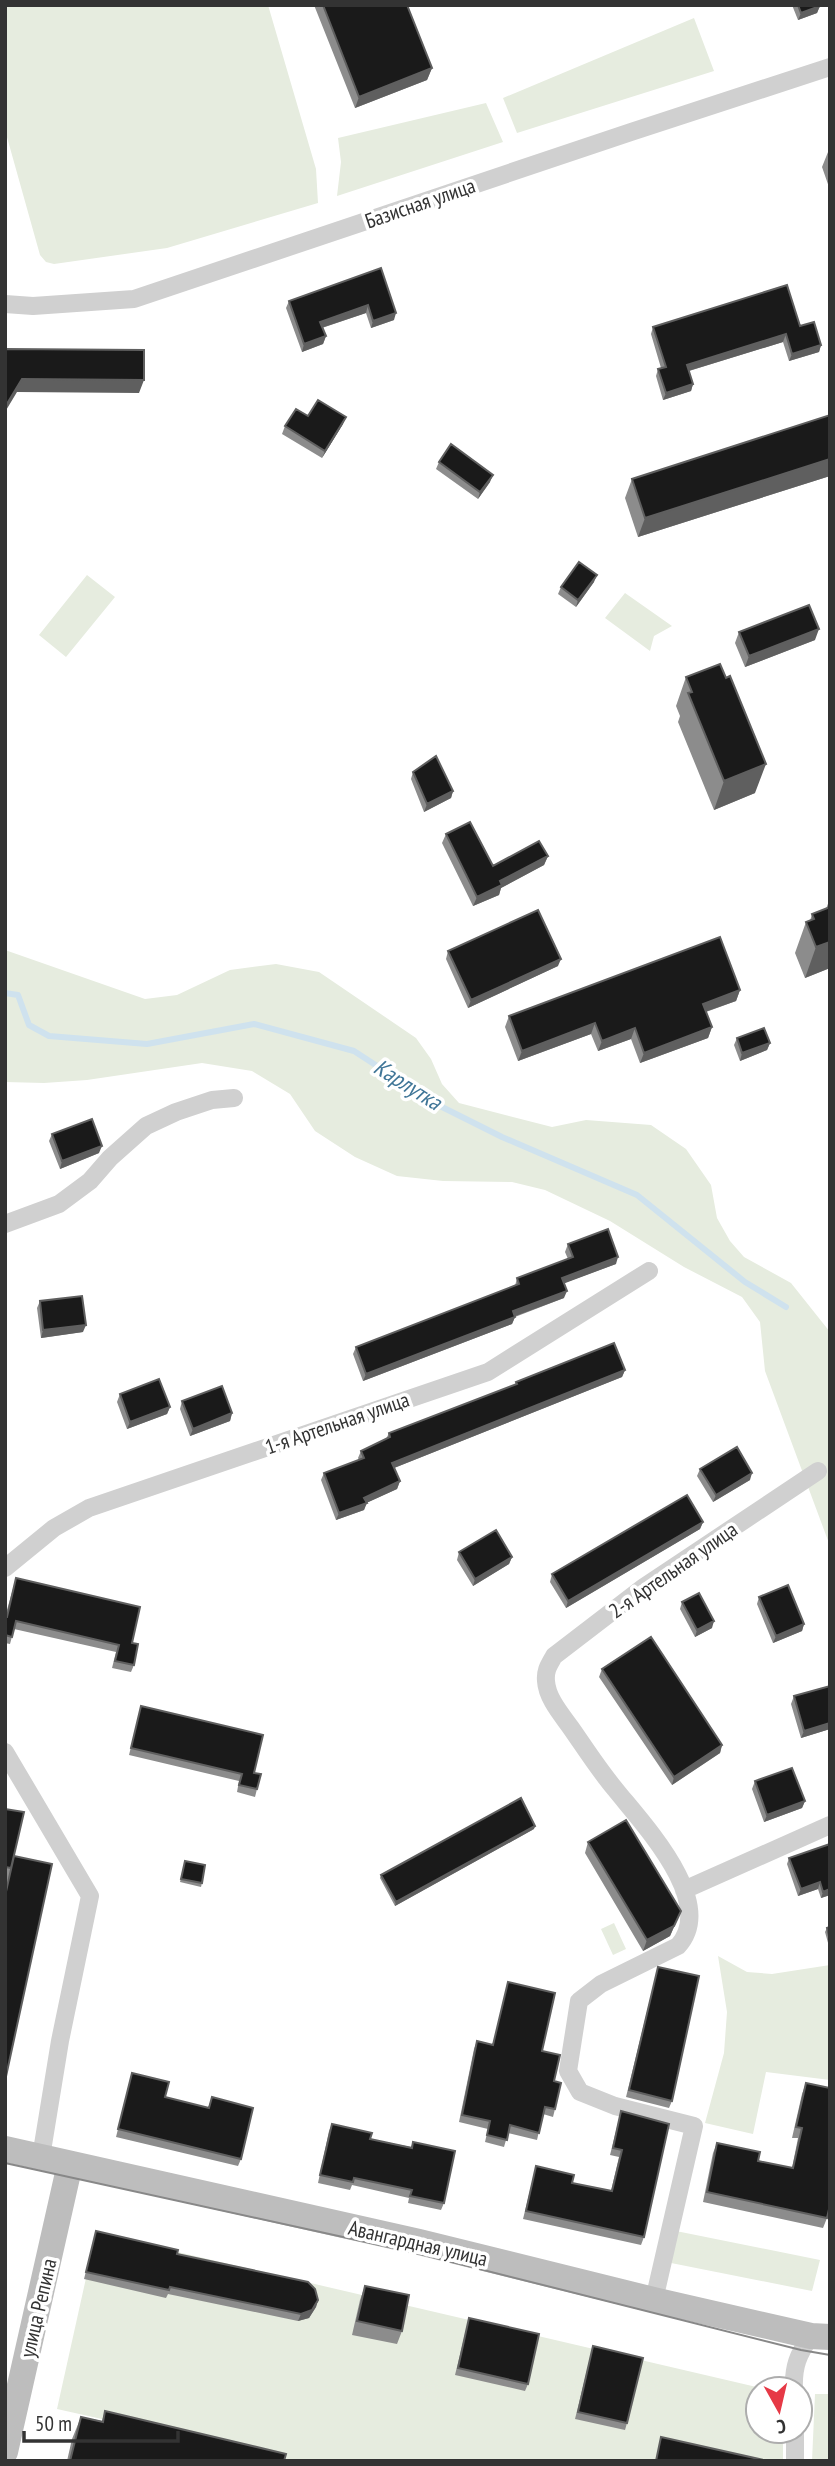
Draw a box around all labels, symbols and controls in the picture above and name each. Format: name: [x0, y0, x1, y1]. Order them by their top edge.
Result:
street label: Базисная улица: [361, 172, 479, 234]
water label: Карлутка: [369, 1052, 449, 1117]
street label: 1-я Артельная улица: [261, 1386, 413, 1460]
street label: 2-я Артельная улица: [604, 1516, 742, 1624]
street label: Авангардная улица: [346, 2214, 490, 2272]
street label: улица Репина: [14, 2256, 62, 2360]
north arrow: [744, 2375, 814, 2445]
scale bar: [24, 2400, 178, 2444]
text: 50 m: [35, 2410, 72, 2437]
text: С: [775, 2414, 787, 2439]

